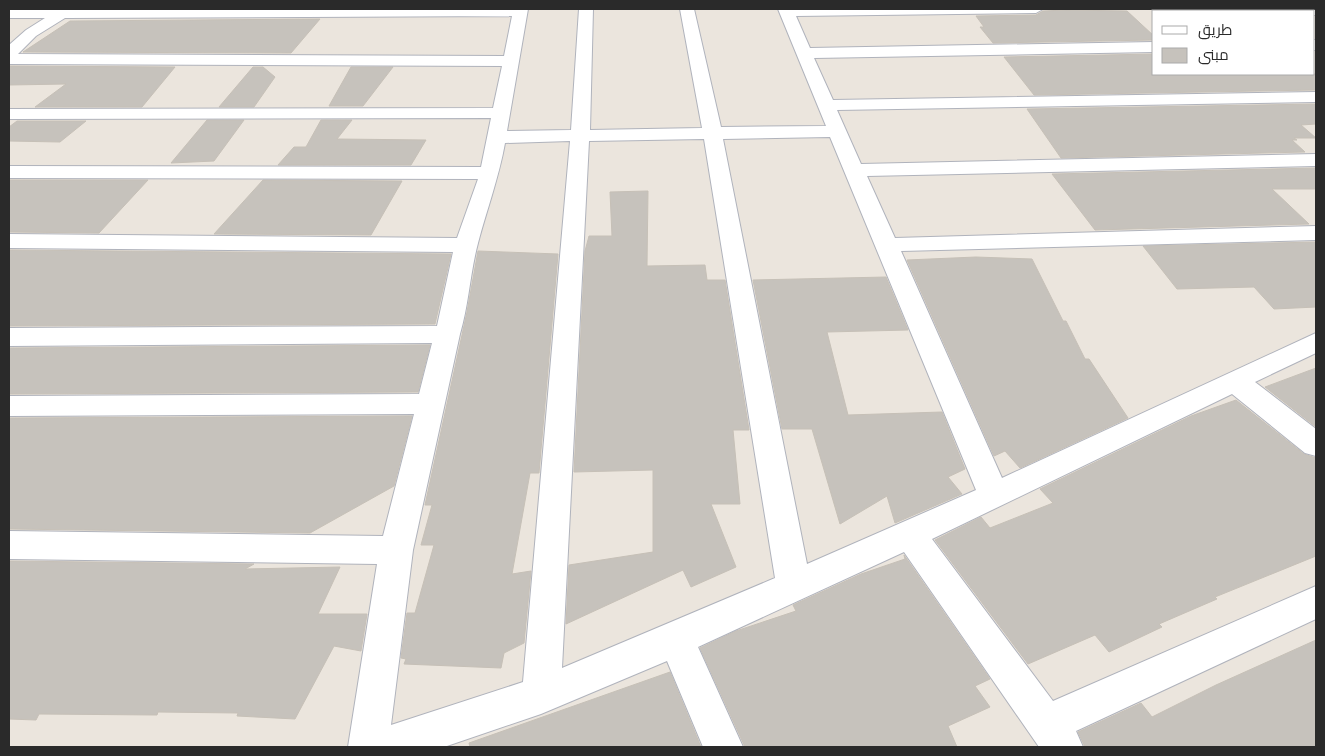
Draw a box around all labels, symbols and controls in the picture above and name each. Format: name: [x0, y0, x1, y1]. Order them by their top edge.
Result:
legend: [1152, 10, 1315, 75]
text: طريق: [1198, 21, 1232, 40]
text: مبنى: [1198, 46, 1229, 65]

